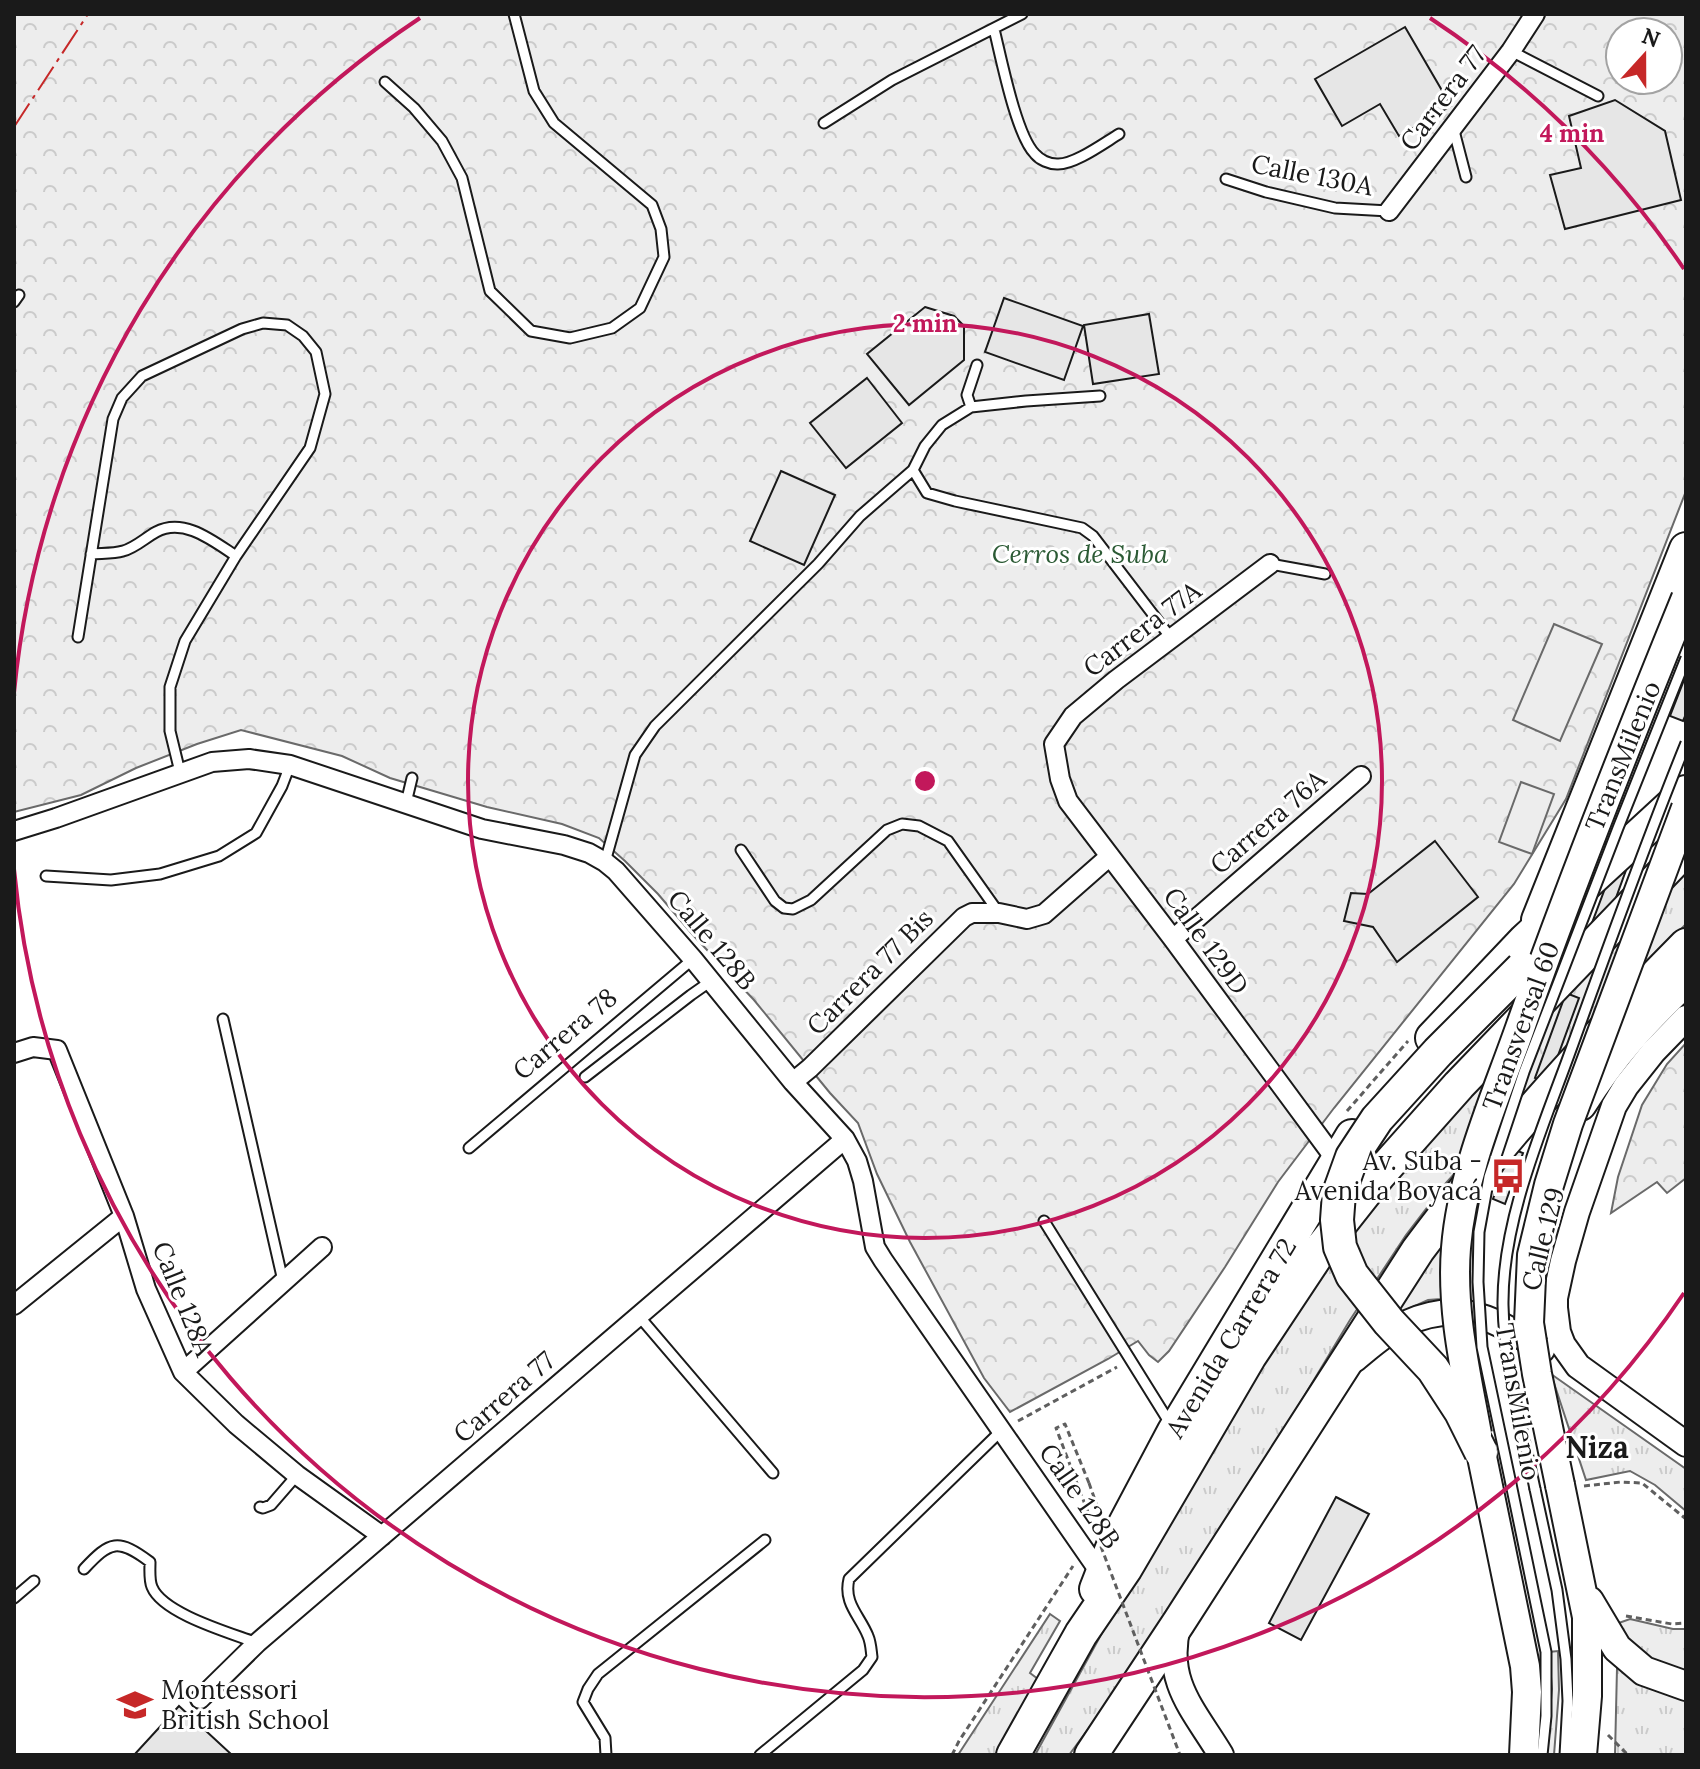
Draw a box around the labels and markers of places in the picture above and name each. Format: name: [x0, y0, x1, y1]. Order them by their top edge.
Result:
centre of rings: [911, 767, 939, 795]
place label: Av. Suba - Avenida Boyacá: [1294, 1144, 1482, 1207]
bus stop icon: Av. Suba - Avenida Boyacá: [1489, 1157, 1527, 1195]
place label: Montessori British School: [161, 1673, 329, 1736]
school or university icon: Montessori British School: [116, 1686, 154, 1724]

